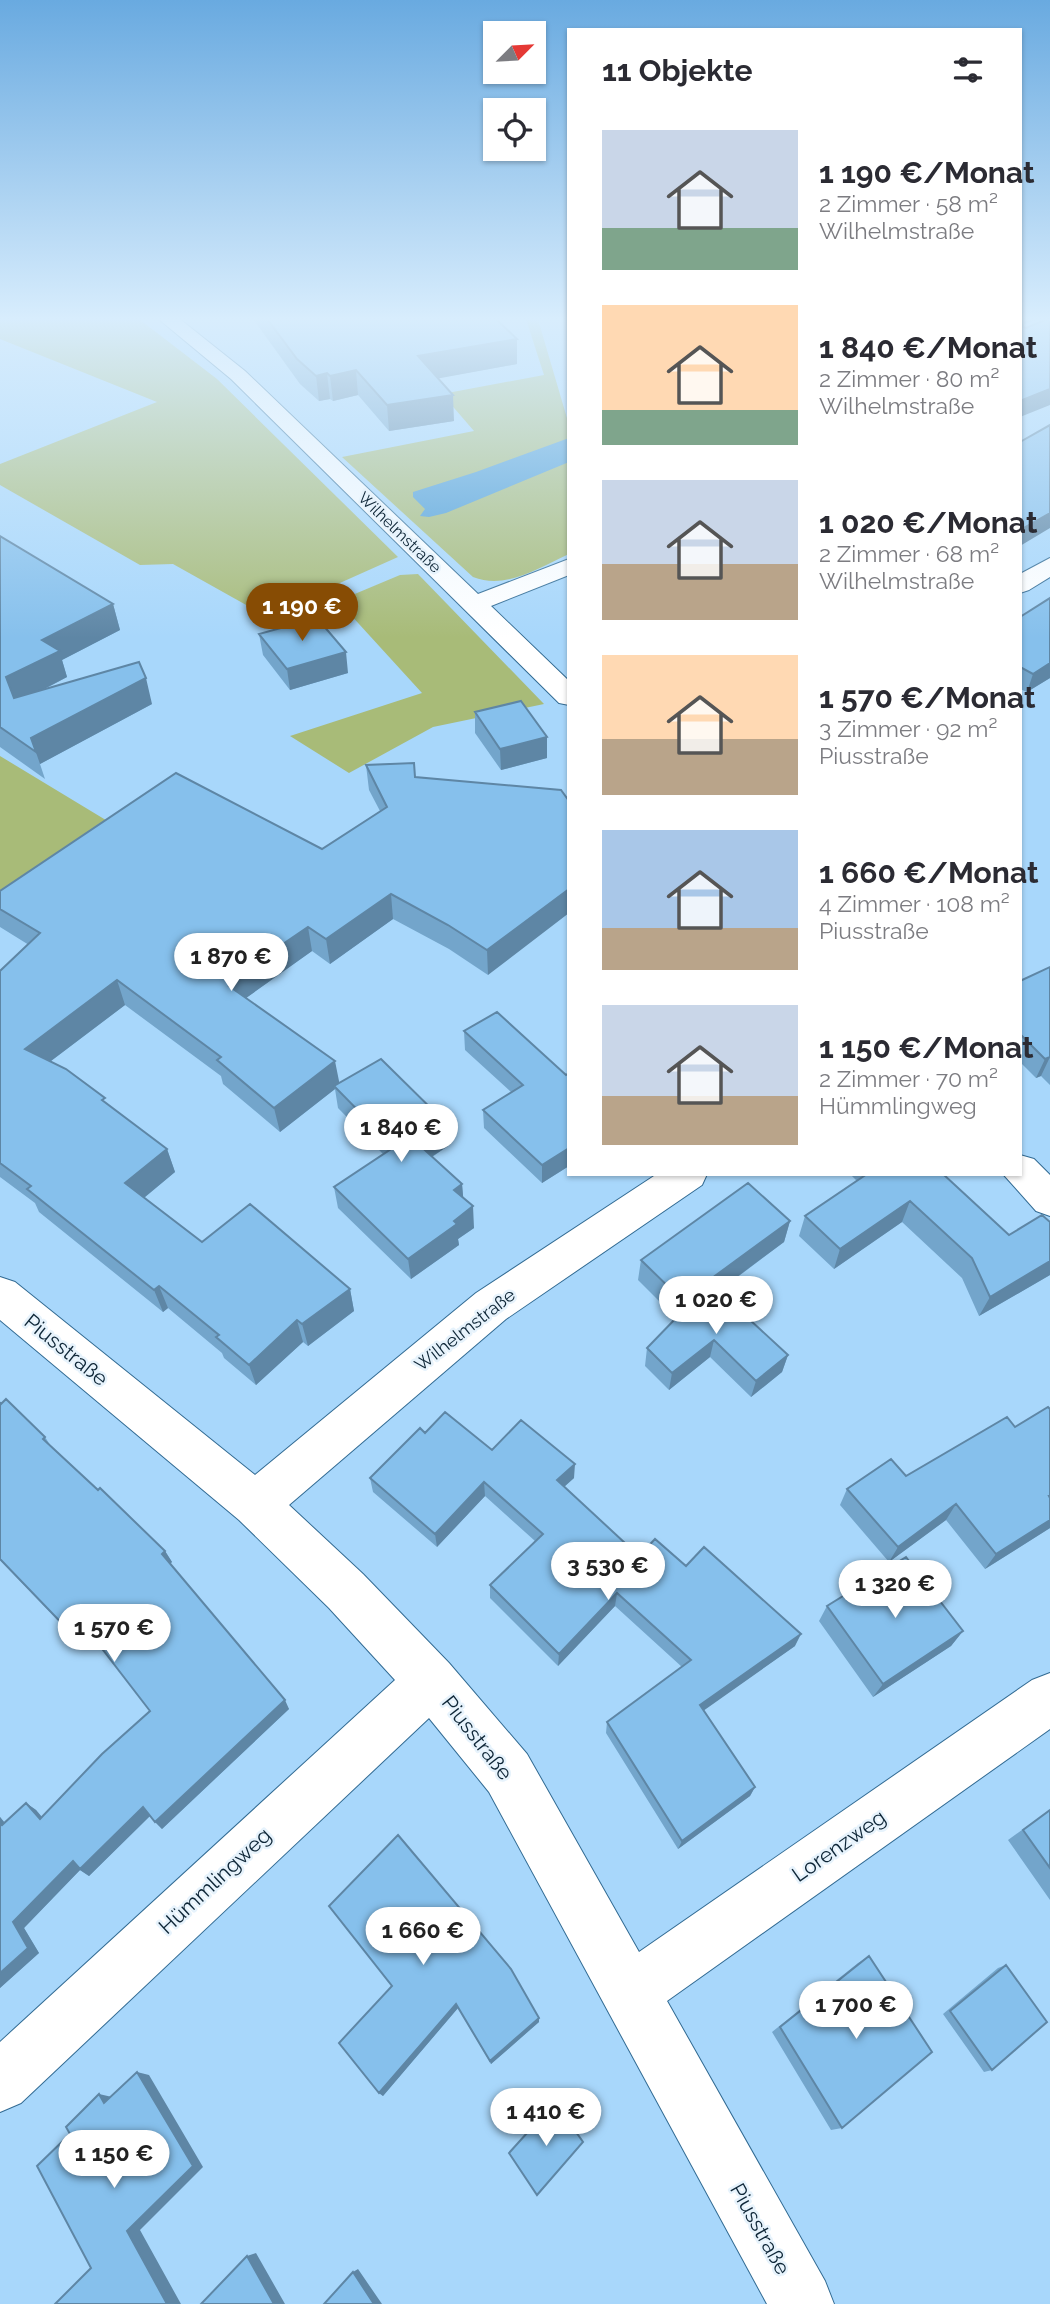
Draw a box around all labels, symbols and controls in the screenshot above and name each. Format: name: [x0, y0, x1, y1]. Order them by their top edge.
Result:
north arrow: [483, 21, 546, 84]
map controls: [483, 21, 546, 161]
icon: filters: [949, 51, 987, 89]
text: 11 Objekte: [602, 53, 752, 88]
button: locate: [483, 98, 546, 161]
text: 1 190 €/Monat: [819, 155, 1035, 190]
icon: home: [658, 158, 742, 242]
text: 2 Zimmer · 58 m²: [819, 190, 998, 217]
text: Wilhelmstraße: [819, 217, 974, 244]
text: 1 840 €/Monat: [819, 330, 1037, 365]
icon: home: [658, 333, 742, 417]
text: 2 Zimmer · 80 m²: [819, 365, 999, 392]
text: Wilhelmstraße: [819, 392, 974, 419]
street label: Wilhelmstraße: [354, 488, 445, 577]
text: 1 020 €/Monat: [819, 505, 1037, 540]
icon: home: [658, 508, 742, 592]
text: 2 Zimmer · 68 m²: [819, 540, 999, 567]
text: Wilhelmstraße: [819, 567, 974, 594]
pin: 1 190 €: [237, 584, 367, 643]
text: 1 190 €: [262, 592, 342, 619]
text: 1 570 €/Monat: [819, 680, 1036, 715]
icon: home: [658, 683, 742, 767]
text: 3 Zimmer · 92 m²: [819, 715, 997, 742]
text: Piusstraße: [819, 742, 929, 769]
text: 1 660 €/Monat: [819, 855, 1039, 890]
icon: home: [658, 858, 742, 942]
text: 4 Zimmer · 108 m²: [819, 890, 1010, 917]
text: Piusstraße: [819, 917, 929, 944]
pin: 1 870 €: [166, 934, 296, 993]
text: 1 870 €: [190, 942, 272, 969]
text: 1 150 €/Monat: [819, 1030, 1034, 1065]
icon: home: [658, 1033, 742, 1117]
text: 2 Zimmer · 70 m²: [819, 1065, 998, 1092]
text: Hümmlingweg: [819, 1092, 977, 1119]
pin: 1 840 €: [336, 1104, 466, 1164]
text: 1 840 €: [360, 1113, 442, 1140]
pin: 1 020 €: [651, 1276, 781, 1336]
street label: Wilhelmstraße: [410, 1284, 519, 1375]
text: 1 020 €: [675, 1285, 757, 1312]
street label: Piusstraße: [20, 1308, 113, 1391]
pin: 3 530 €: [543, 1542, 673, 1602]
text: 3 530 €: [567, 1551, 649, 1578]
pin: 1 320 €: [830, 1560, 960, 1620]
text: 1 320 €: [855, 1569, 935, 1596]
pin: 1 570 €: [49, 1604, 179, 1664]
text: 1 570 €: [74, 1613, 154, 1640]
street label: Piusstraße: [437, 1691, 518, 1785]
street label: Lorenzweg: [787, 1804, 890, 1887]
street label: Hümmlingweg: [153, 1822, 276, 1939]
pin: 1 660 €: [358, 1908, 488, 1967]
text: 1 660 €: [382, 1916, 464, 1943]
pin: 1 700 €: [791, 1982, 921, 2041]
text: 1 700 €: [815, 1990, 897, 2017]
pin: 1 410 €: [481, 2088, 611, 2148]
text: 1 410 €: [506, 2097, 586, 2124]
pin: 1 150 €: [49, 2130, 179, 2190]
text: 1 150 €: [75, 2139, 153, 2166]
street label: Piusstraße: [725, 2179, 796, 2279]

